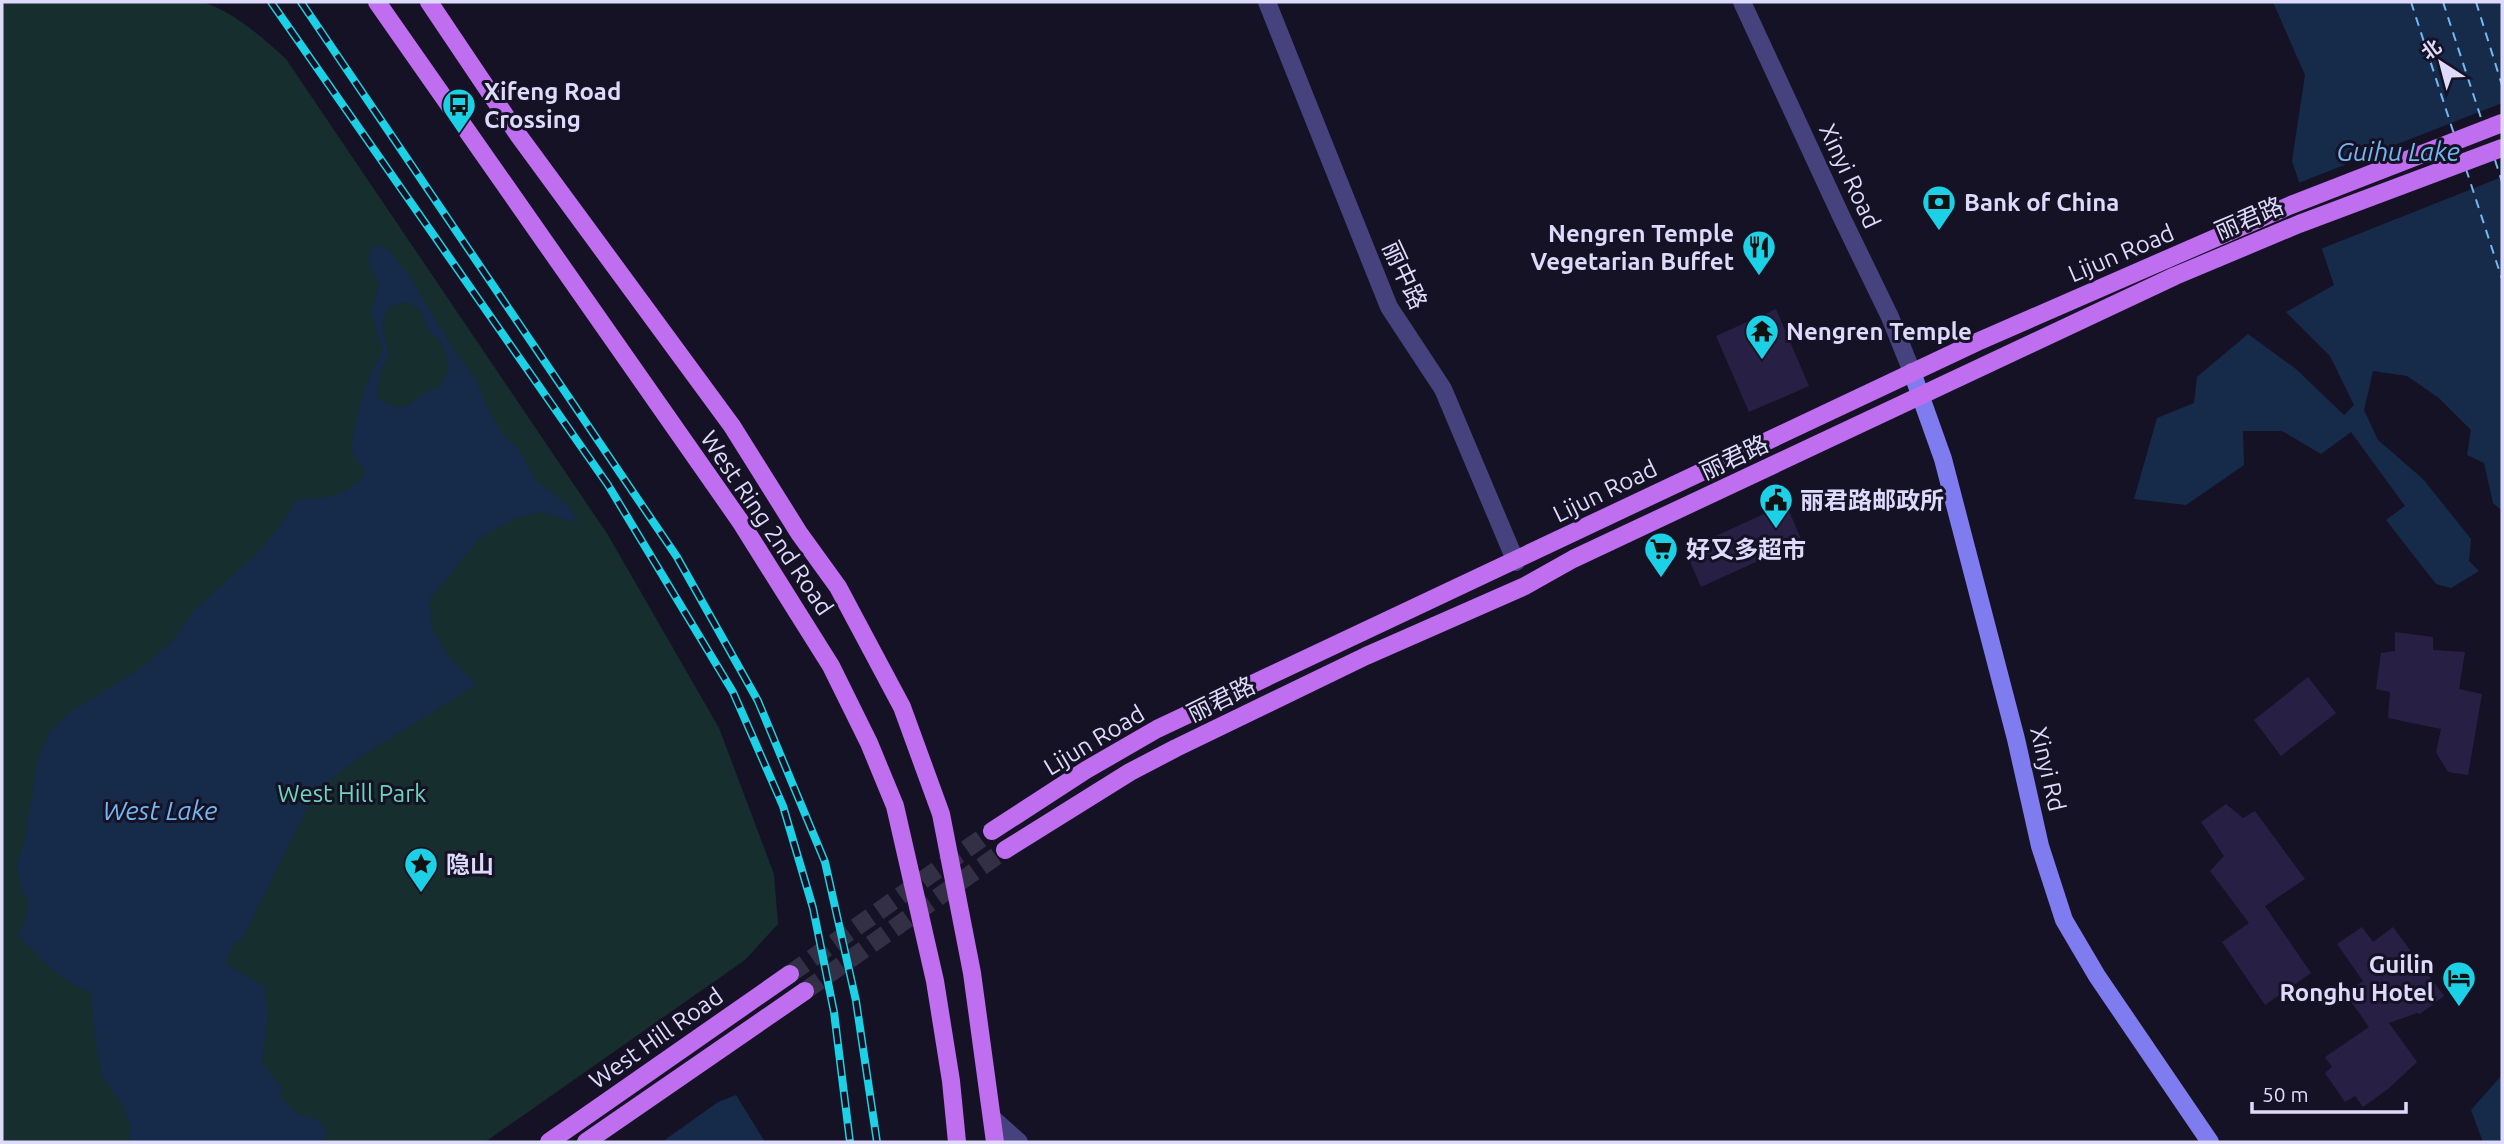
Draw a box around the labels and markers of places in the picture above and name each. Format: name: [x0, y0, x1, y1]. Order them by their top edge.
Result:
place label: Xifeng Road Crossing: [484, 78, 621, 133]
bus stop icon: Xifeng Road Crossing: [440, 86, 478, 135]
bank icon: Bank of China: [1920, 183, 1958, 232]
place label: Bank of China: [1964, 189, 2119, 216]
place label: Nengren Temple Vegetarian Buffet: [1531, 220, 1734, 275]
restaurant icon: Nengren Temple Vegetarian Buffet: [1740, 228, 1778, 277]
temple icon: Nengren Temple: [1743, 312, 1781, 361]
place label: Nengren Temple: [1786, 318, 1972, 345]
public building icon: 丽君路邮政所: [1757, 481, 1795, 530]
place label: 丽君路邮政所: [1800, 487, 1944, 514]
supermarket icon: 好又多超市: [1642, 530, 1680, 579]
place label: 好又多超市: [1686, 536, 1806, 563]
place icon: 隐山: [402, 845, 440, 894]
place label: 隐山: [446, 851, 494, 878]
place label: Guilin Ronghu Hotel: [2279, 951, 2434, 1006]
hotel icon: Guilin Ronghu Hotel: [2440, 959, 2478, 1008]

